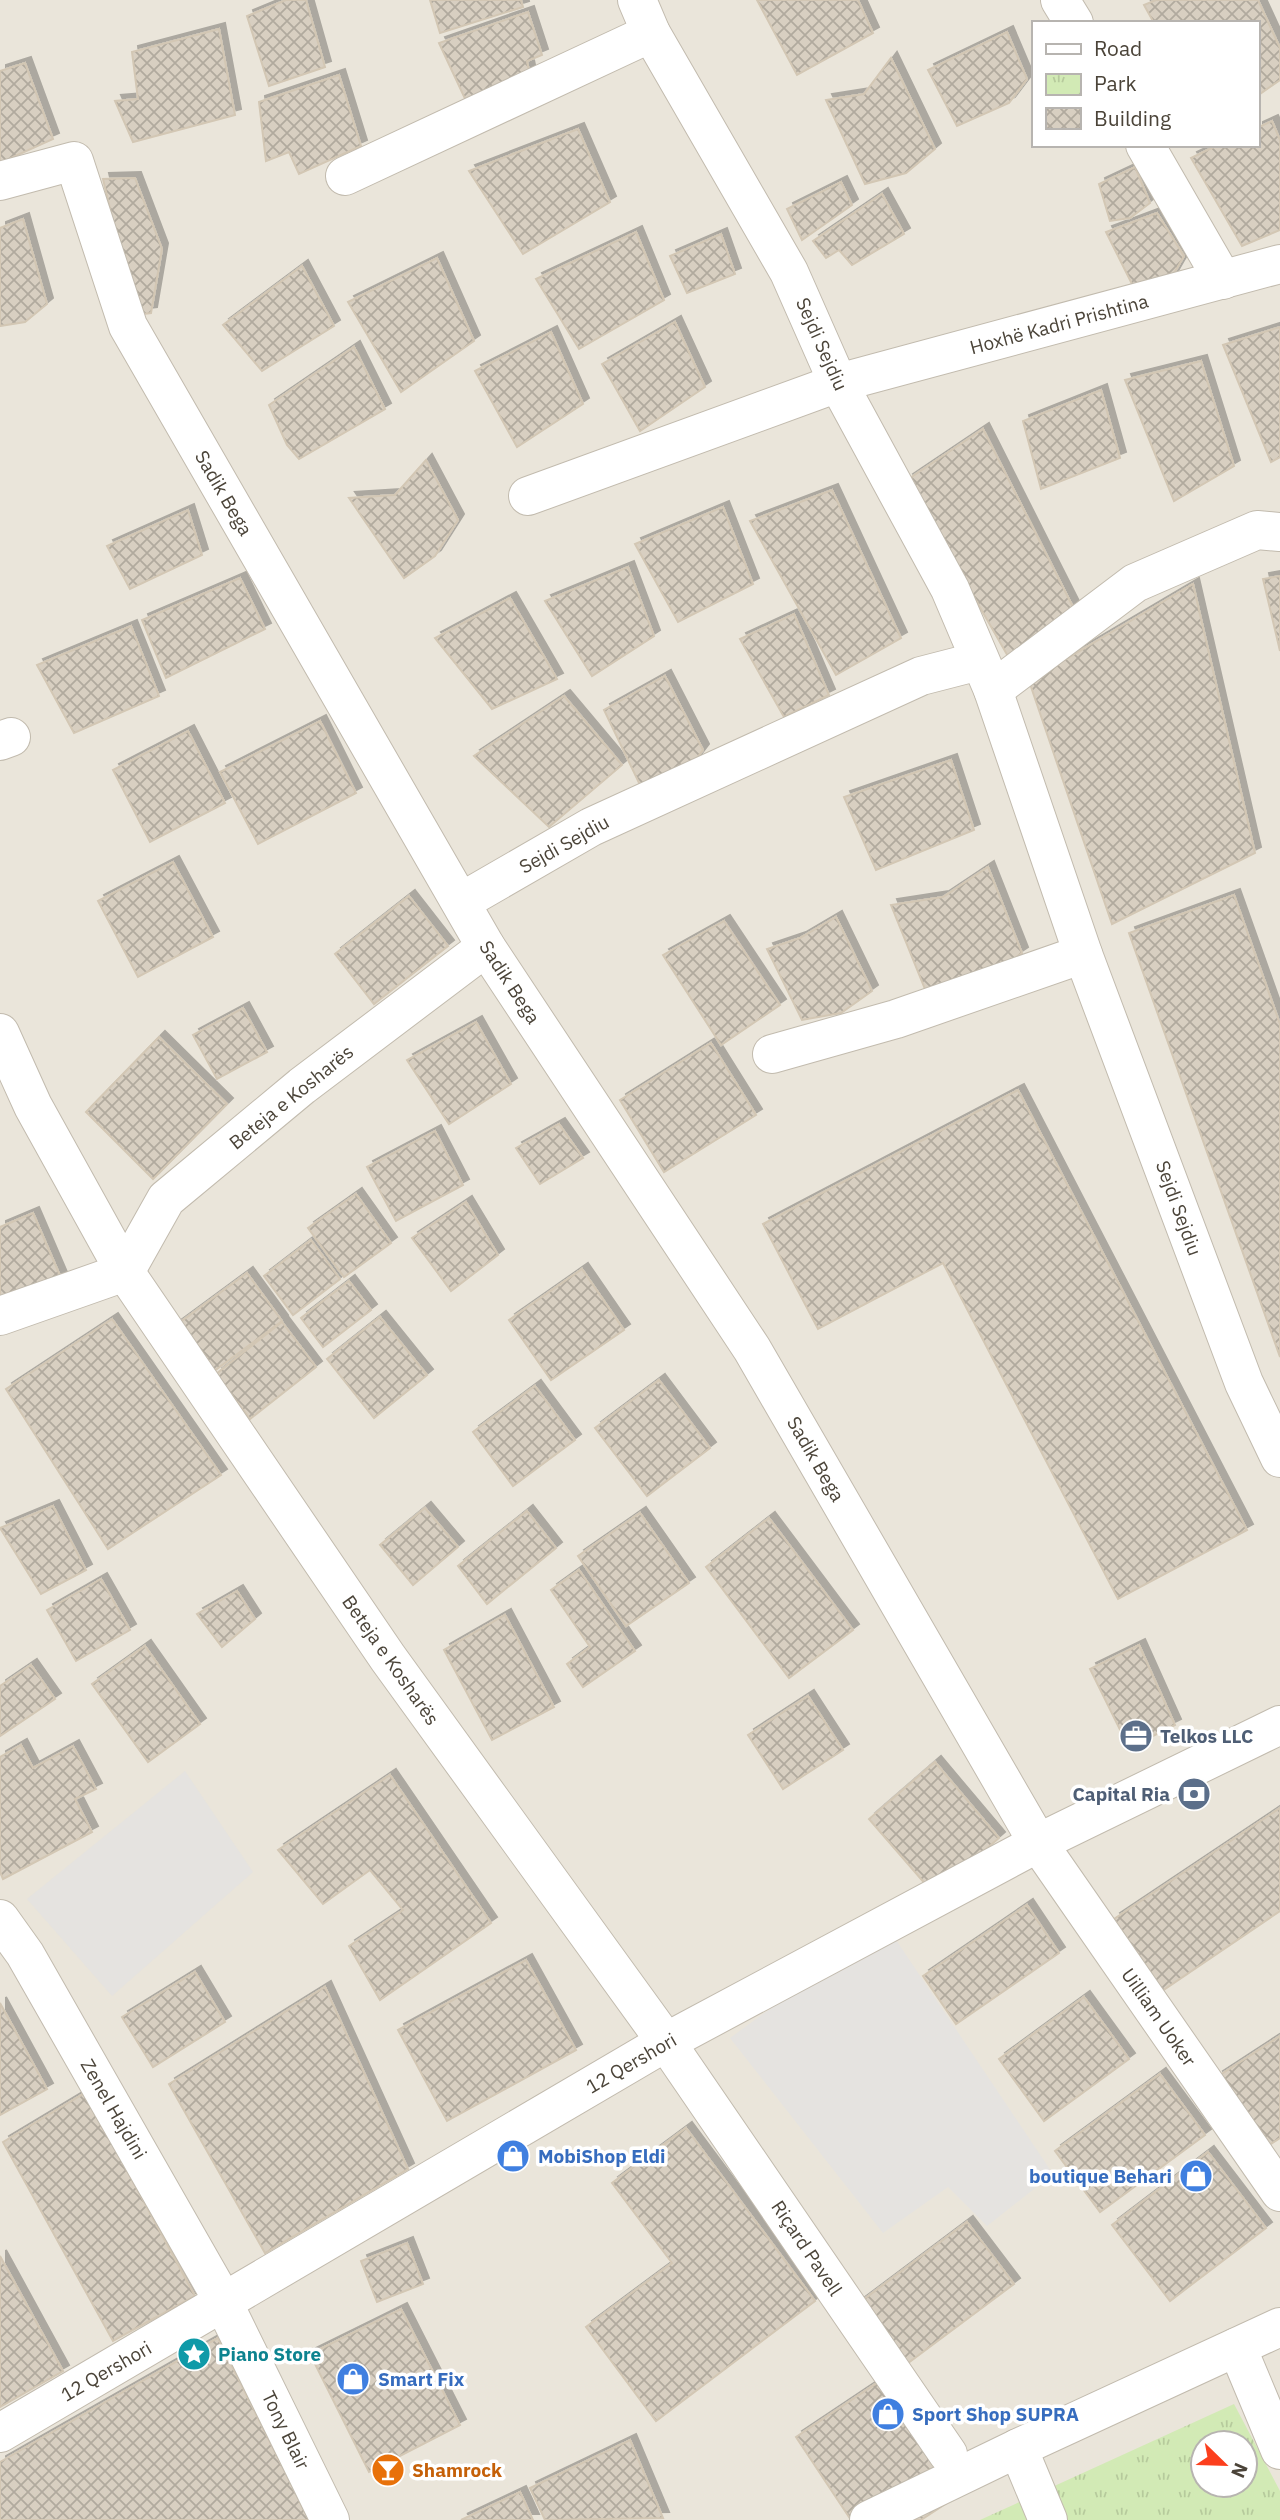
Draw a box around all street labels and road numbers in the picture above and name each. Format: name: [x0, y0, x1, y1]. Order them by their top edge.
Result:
street label: Hoxhë Kadri Prishtina: [967, 289, 1151, 359]
street label: Sejdi Sejdiu: [791, 294, 853, 394]
street label: Sadik Bega: [190, 446, 258, 540]
street label: Sejdi Sejdiu: [515, 809, 613, 879]
street label: Sadik Bega: [474, 936, 546, 1028]
street label: Beteja e Kosharës: [224, 1039, 358, 1155]
street label: Sejdi Sejdiu: [1151, 1157, 1207, 1259]
street label: Sadik Bega: [782, 1412, 850, 1506]
street label: Beteja e Kosharës: [337, 1590, 445, 1730]
street label: Uilliam Uoker: [1116, 1963, 1202, 2071]
street label: 12 Qershori: [581, 2027, 681, 2099]
street label: Zenel Hajdini: [76, 2055, 152, 2163]
street label: Riçard Pavell: [766, 2196, 848, 2300]
street label: 12 Qershori: [56, 2335, 156, 2407]
street label: Tony Blair: [257, 2387, 315, 2473]

